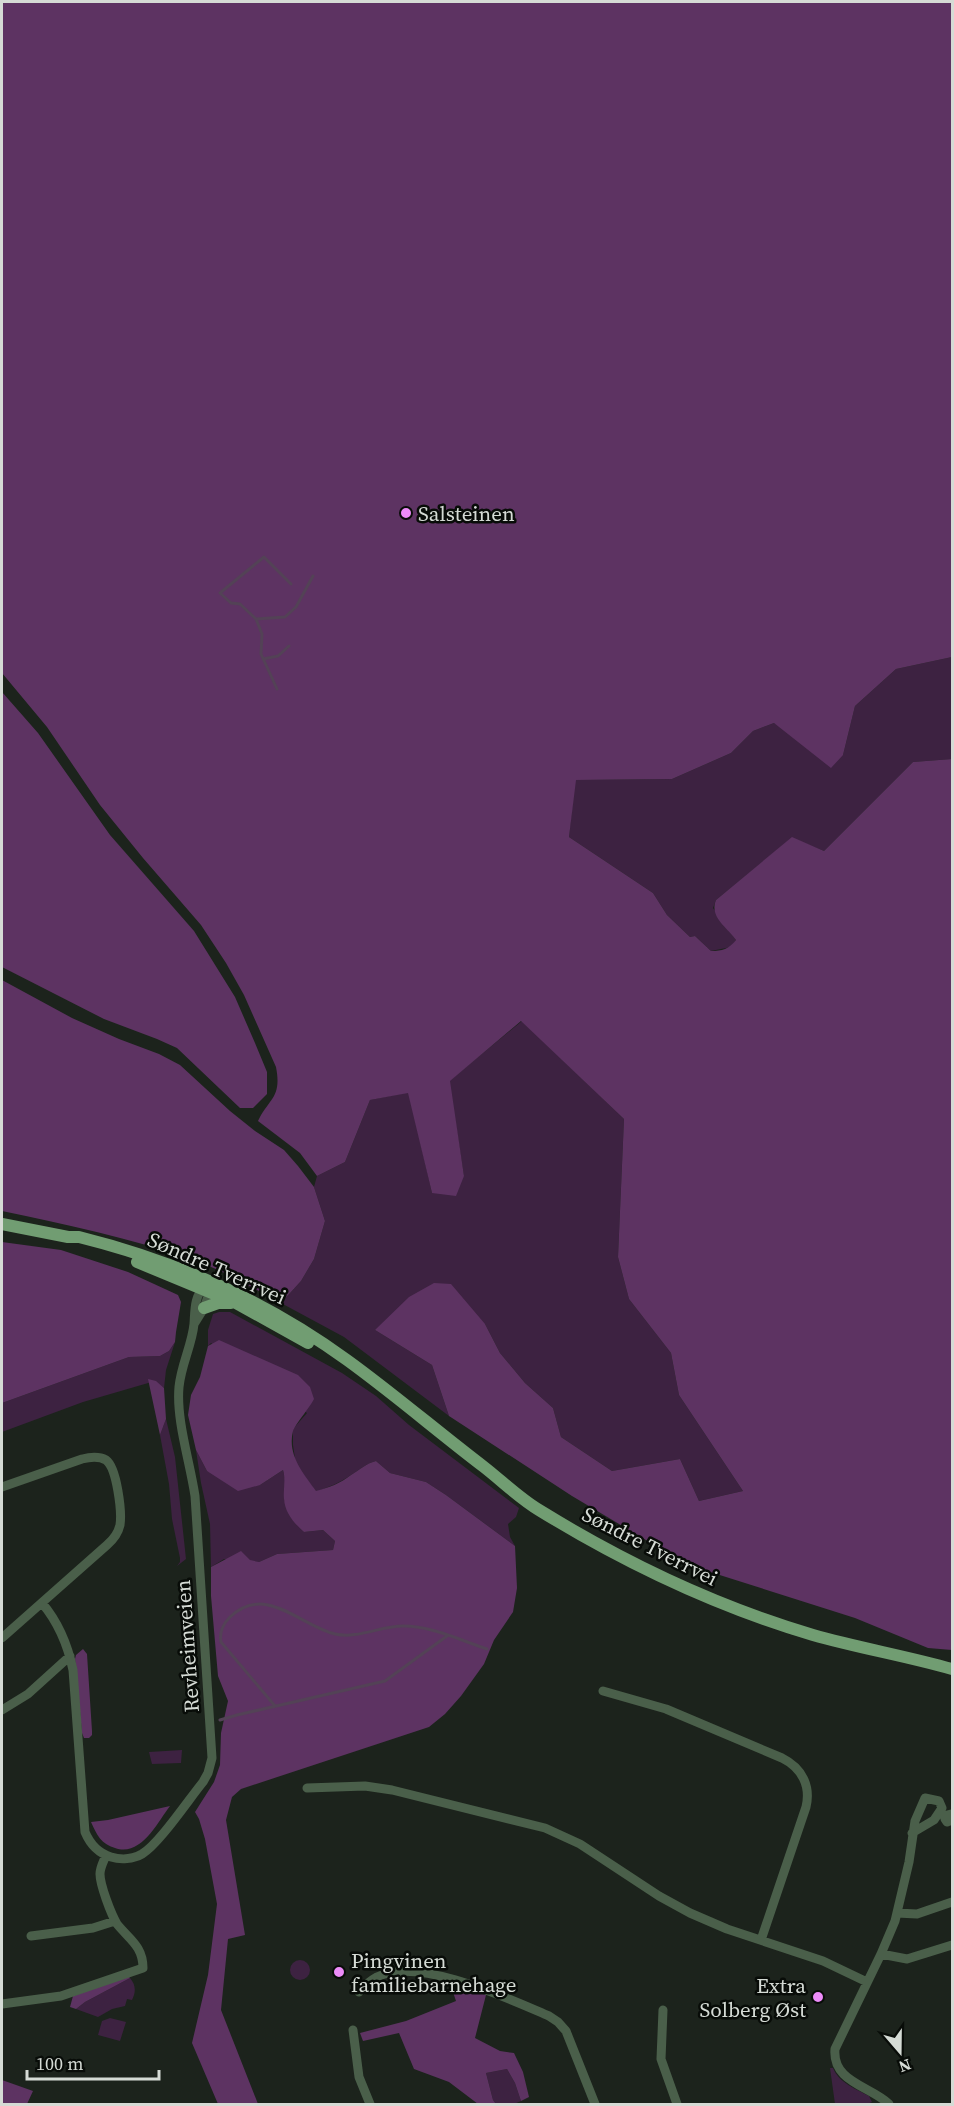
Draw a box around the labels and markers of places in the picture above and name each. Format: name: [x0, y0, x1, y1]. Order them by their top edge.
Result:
place label: Salsteinen: [418, 499, 515, 528]
marker: Salsteinen: [399, 506, 413, 520]
place label: Pingvinen familiebarnehage: [351, 1946, 517, 1999]
marker: Pingvinen familiebarnehage: [332, 1965, 346, 1979]
place label: Extra Solberg Øst: [700, 1971, 806, 2024]
marker: Extra Solberg Øst: [811, 1990, 825, 2004]

